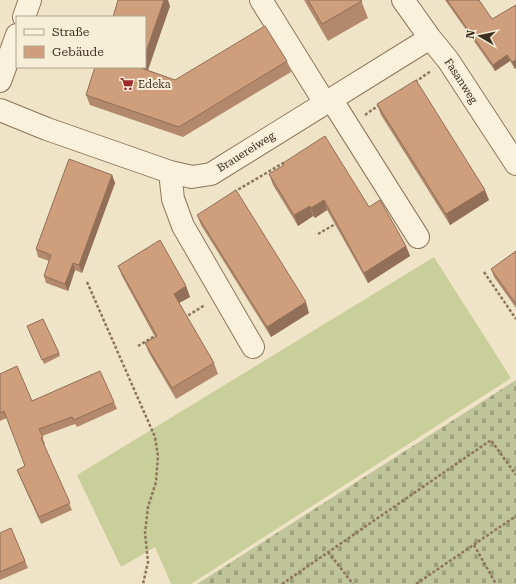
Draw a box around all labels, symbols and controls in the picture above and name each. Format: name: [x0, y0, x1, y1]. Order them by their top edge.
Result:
legend: [16, 16, 146, 68]
north arrow: [460, 16, 500, 56]
text: Straße: [52, 25, 90, 39]
text: N: [464, 29, 478, 40]
text: Gebäude: [52, 45, 104, 59]
street label: Fasanweg: [442, 56, 481, 107]
supermarket icon: Edeka: [119, 76, 135, 92]
place label: Edeka: [138, 78, 171, 91]
street label: Brauereiweg: [215, 129, 278, 175]

